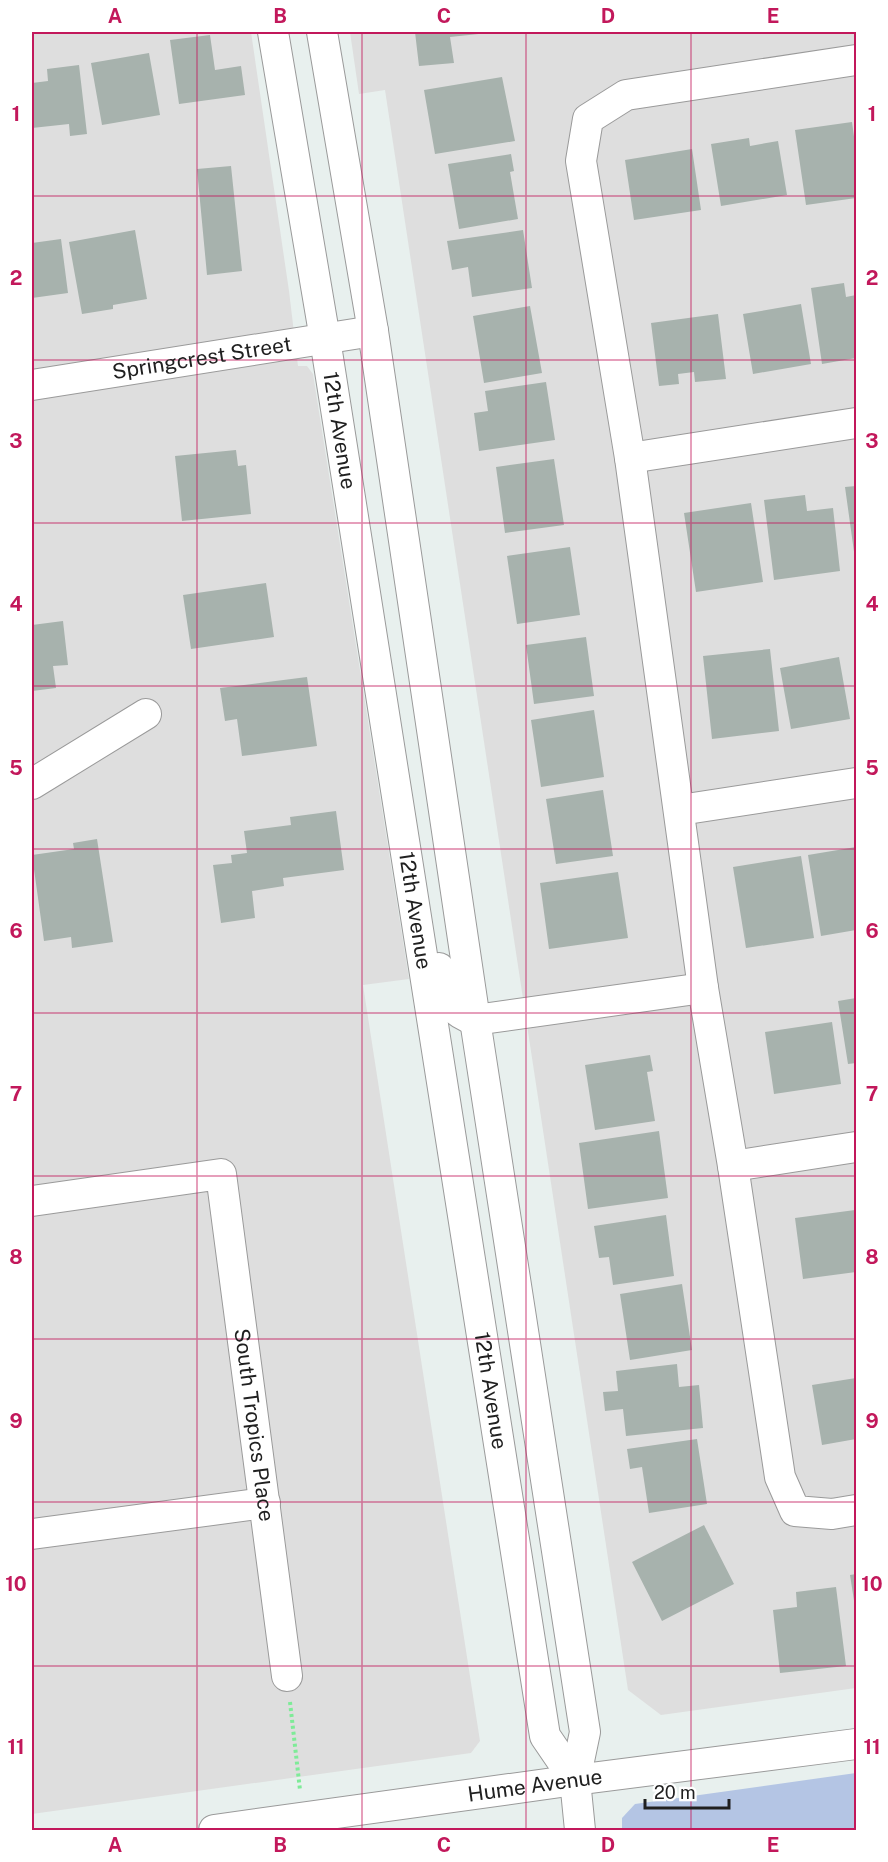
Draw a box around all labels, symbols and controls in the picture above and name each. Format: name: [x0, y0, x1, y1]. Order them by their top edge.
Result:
text: A: [108, 4, 122, 28]
text: B: [273, 4, 287, 28]
text: C: [437, 4, 451, 28]
text: D: [601, 4, 615, 28]
text: E: [767, 4, 779, 28]
text: 1: [12, 102, 20, 126]
text: 1: [868, 102, 876, 126]
text: 2: [10, 266, 22, 290]
text: 2: [866, 266, 878, 290]
street label: Springcrest Street: [110, 331, 293, 384]
street label: 12th Avenue: [318, 370, 361, 491]
text: 3: [9, 429, 23, 453]
text: 3: [865, 429, 879, 453]
text: 4: [9, 592, 23, 616]
text: 4: [865, 592, 879, 616]
text: 5: [9, 756, 23, 780]
text: 5: [865, 756, 879, 780]
street label: 12th Avenue: [394, 850, 437, 971]
text: 6: [9, 919, 23, 943]
text: 6: [865, 919, 879, 943]
text: 7: [10, 1082, 22, 1106]
text: 7: [866, 1082, 878, 1106]
text: 8: [9, 1245, 23, 1269]
text: 8: [865, 1245, 879, 1269]
street label: South Tropics Place: [229, 1327, 280, 1523]
street label: 12th Avenue: [470, 1330, 513, 1451]
text: 9: [9, 1409, 23, 1433]
text: 9: [865, 1409, 879, 1433]
text: 10: [5, 1572, 27, 1596]
text: 10: [861, 1572, 883, 1596]
text: 11: [7, 1735, 25, 1759]
text: 11: [863, 1735, 881, 1759]
street label: Hume Avenue: [466, 1764, 604, 1807]
scale bar: [645, 1772, 729, 1810]
text: 20 m: [654, 1782, 696, 1803]
text: A: [108, 1833, 122, 1857]
text: B: [273, 1833, 287, 1857]
text: C: [437, 1833, 451, 1857]
text: D: [601, 1833, 615, 1857]
text: E: [767, 1833, 779, 1857]

